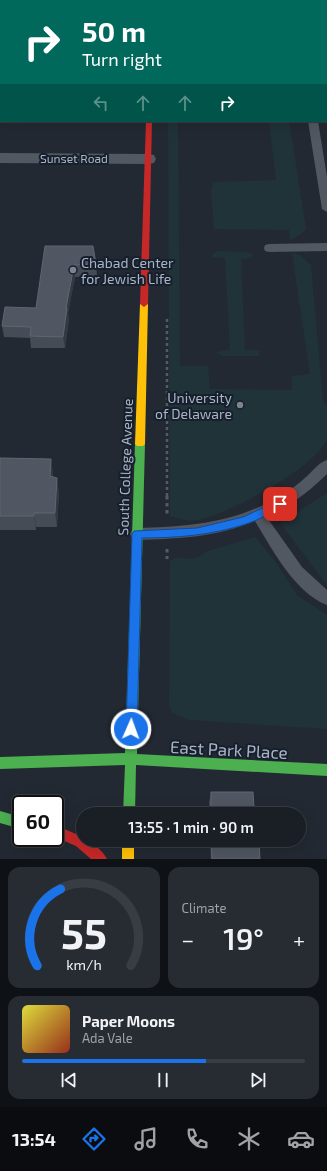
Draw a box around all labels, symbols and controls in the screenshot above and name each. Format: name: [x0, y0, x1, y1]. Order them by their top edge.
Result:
text: 50 m: [82, 14, 146, 48]
icon: right: [16, 16, 68, 68]
text: Turn right: [82, 48, 162, 70]
icon: left: [90, 92, 112, 114]
icon: ahead: [132, 92, 154, 114]
icon: ahead: [174, 92, 196, 114]
icon: right: [216, 92, 238, 114]
street label: Sunset Road: [40, 151, 108, 165]
place label: Chabad Center for Jewish Life: [81, 254, 174, 287]
marker: Chabad Center for Jewish Life: [68, 265, 78, 275]
place label: University of Delaware: [155, 389, 233, 422]
street label: South College Avenue: [114, 398, 136, 536]
marker: University of Delaware: [235, 400, 245, 410]
pin: [263, 487, 297, 521]
icon: arrive: [269, 493, 291, 515]
position arrow: [110, 708, 152, 750]
street label: East Park Place: [170, 736, 288, 762]
speed limit sign: 60: [12, 795, 64, 847]
text: 13:55 · 1 min · 90 m: [128, 818, 254, 836]
text: Climate: [182, 900, 226, 916]
text: 55: [61, 906, 107, 956]
text: 19°: [223, 920, 264, 956]
text: −: [182, 926, 194, 952]
text: +: [293, 926, 305, 952]
text: km/h: [66, 955, 101, 972]
text: Paper Moons: [82, 1012, 175, 1030]
text: Ada Vale: [82, 1030, 133, 1046]
icon: previous: [58, 1069, 80, 1091]
icon: pause: [152, 1069, 174, 1091]
icon: next: [247, 1069, 269, 1091]
icon: directions: [80, 1125, 108, 1153]
icon: music: [132, 1125, 160, 1153]
icon: phone: [183, 1125, 211, 1153]
icon: climate: [235, 1125, 263, 1153]
icon: car: [287, 1125, 315, 1153]
text: 13:54: [12, 1128, 56, 1150]

